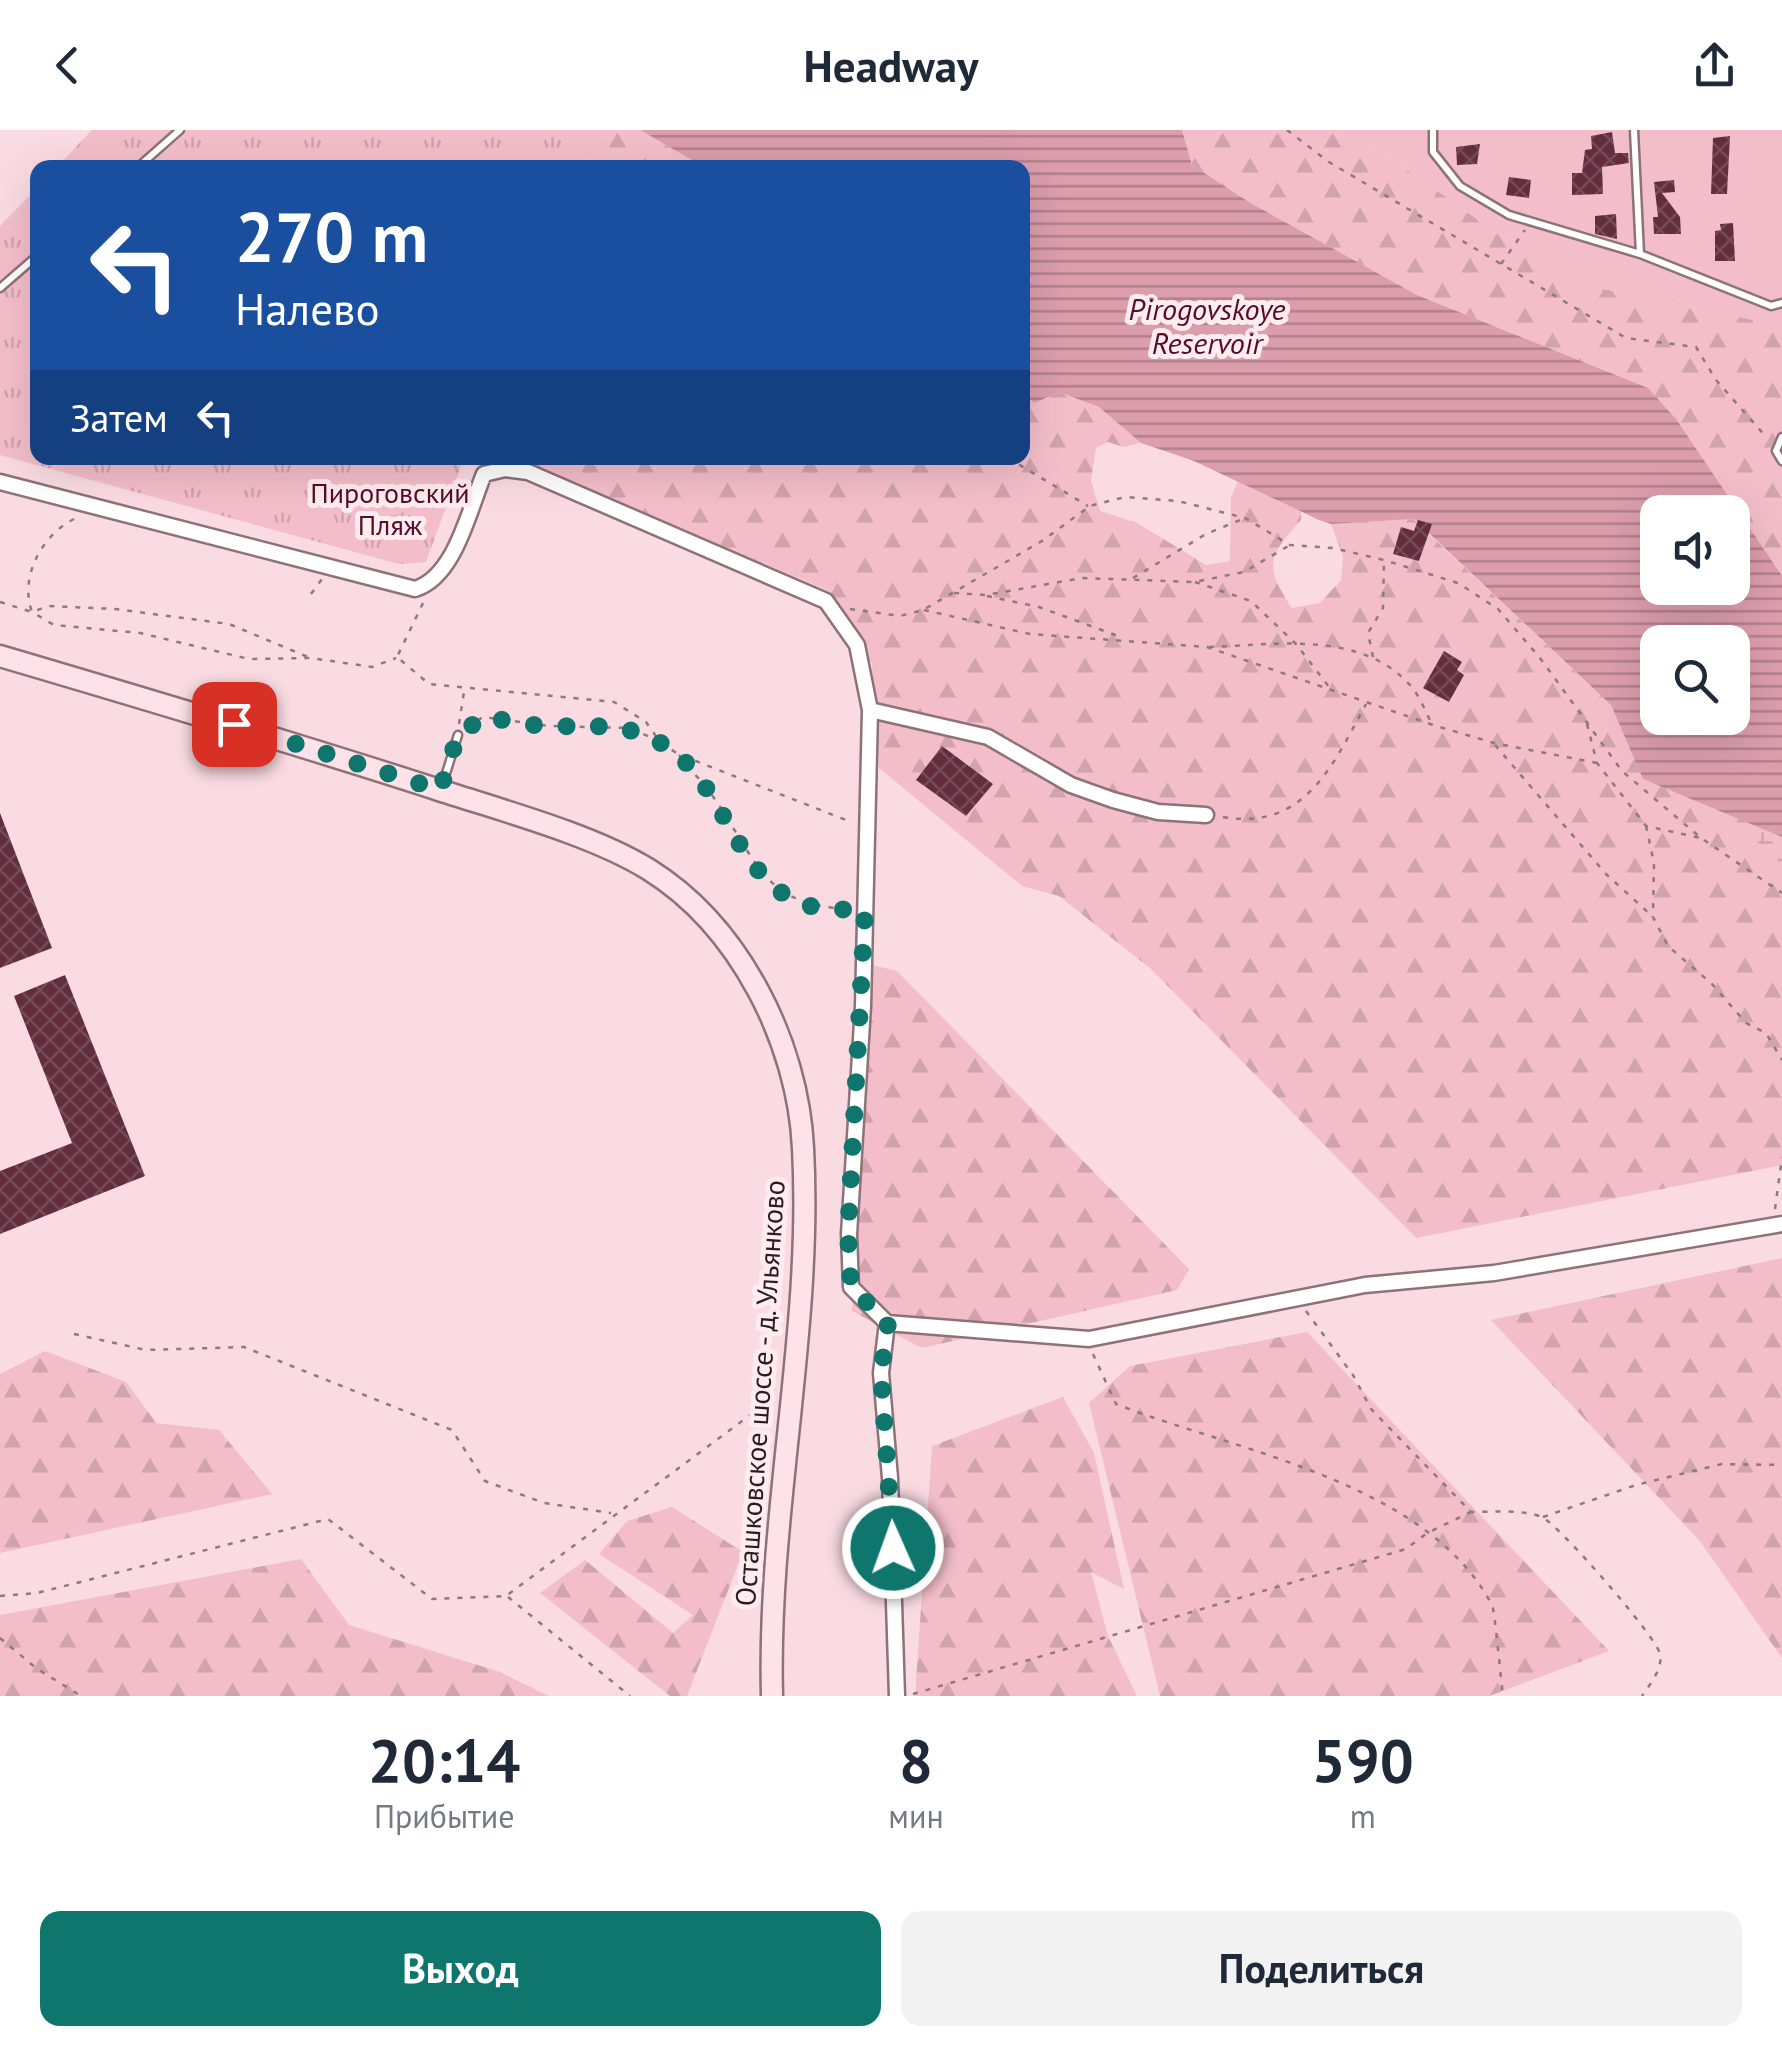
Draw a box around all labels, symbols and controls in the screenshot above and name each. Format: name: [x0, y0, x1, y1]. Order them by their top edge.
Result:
text: Headway: [803, 36, 979, 94]
icon: back: [40, 38, 95, 93]
icon: share: [1687, 38, 1742, 93]
text: 270 m: [235, 191, 428, 281]
icon: left: [70, 200, 200, 330]
text: Налево: [235, 279, 380, 337]
water label: Pirogovskoye Reservoir: [1128, 289, 1286, 362]
icon: left: [188, 390, 243, 445]
text: Затем: [70, 393, 168, 442]
park label: Пироговский Пляж: [310, 474, 470, 543]
map controls: [1640, 495, 1750, 735]
button: sound: [1640, 495, 1750, 605]
button: search: [1640, 625, 1750, 735]
pin: [192, 682, 277, 767]
icon: arrive: [207, 697, 262, 752]
street label: Осташковское шоссе - д. Ульянково: [726, 1179, 793, 1607]
position arrow: [841, 1496, 945, 1600]
text: 20:14: [368, 1721, 520, 1799]
text: 8: [899, 1721, 933, 1799]
text: 590: [1312, 1721, 1414, 1799]
text: Прибытие: [374, 1795, 514, 1837]
text: мин: [888, 1795, 944, 1837]
text: m: [1350, 1795, 1376, 1837]
button: Выход: [40, 1911, 881, 2026]
button: Поделиться: [901, 1911, 1742, 2026]

